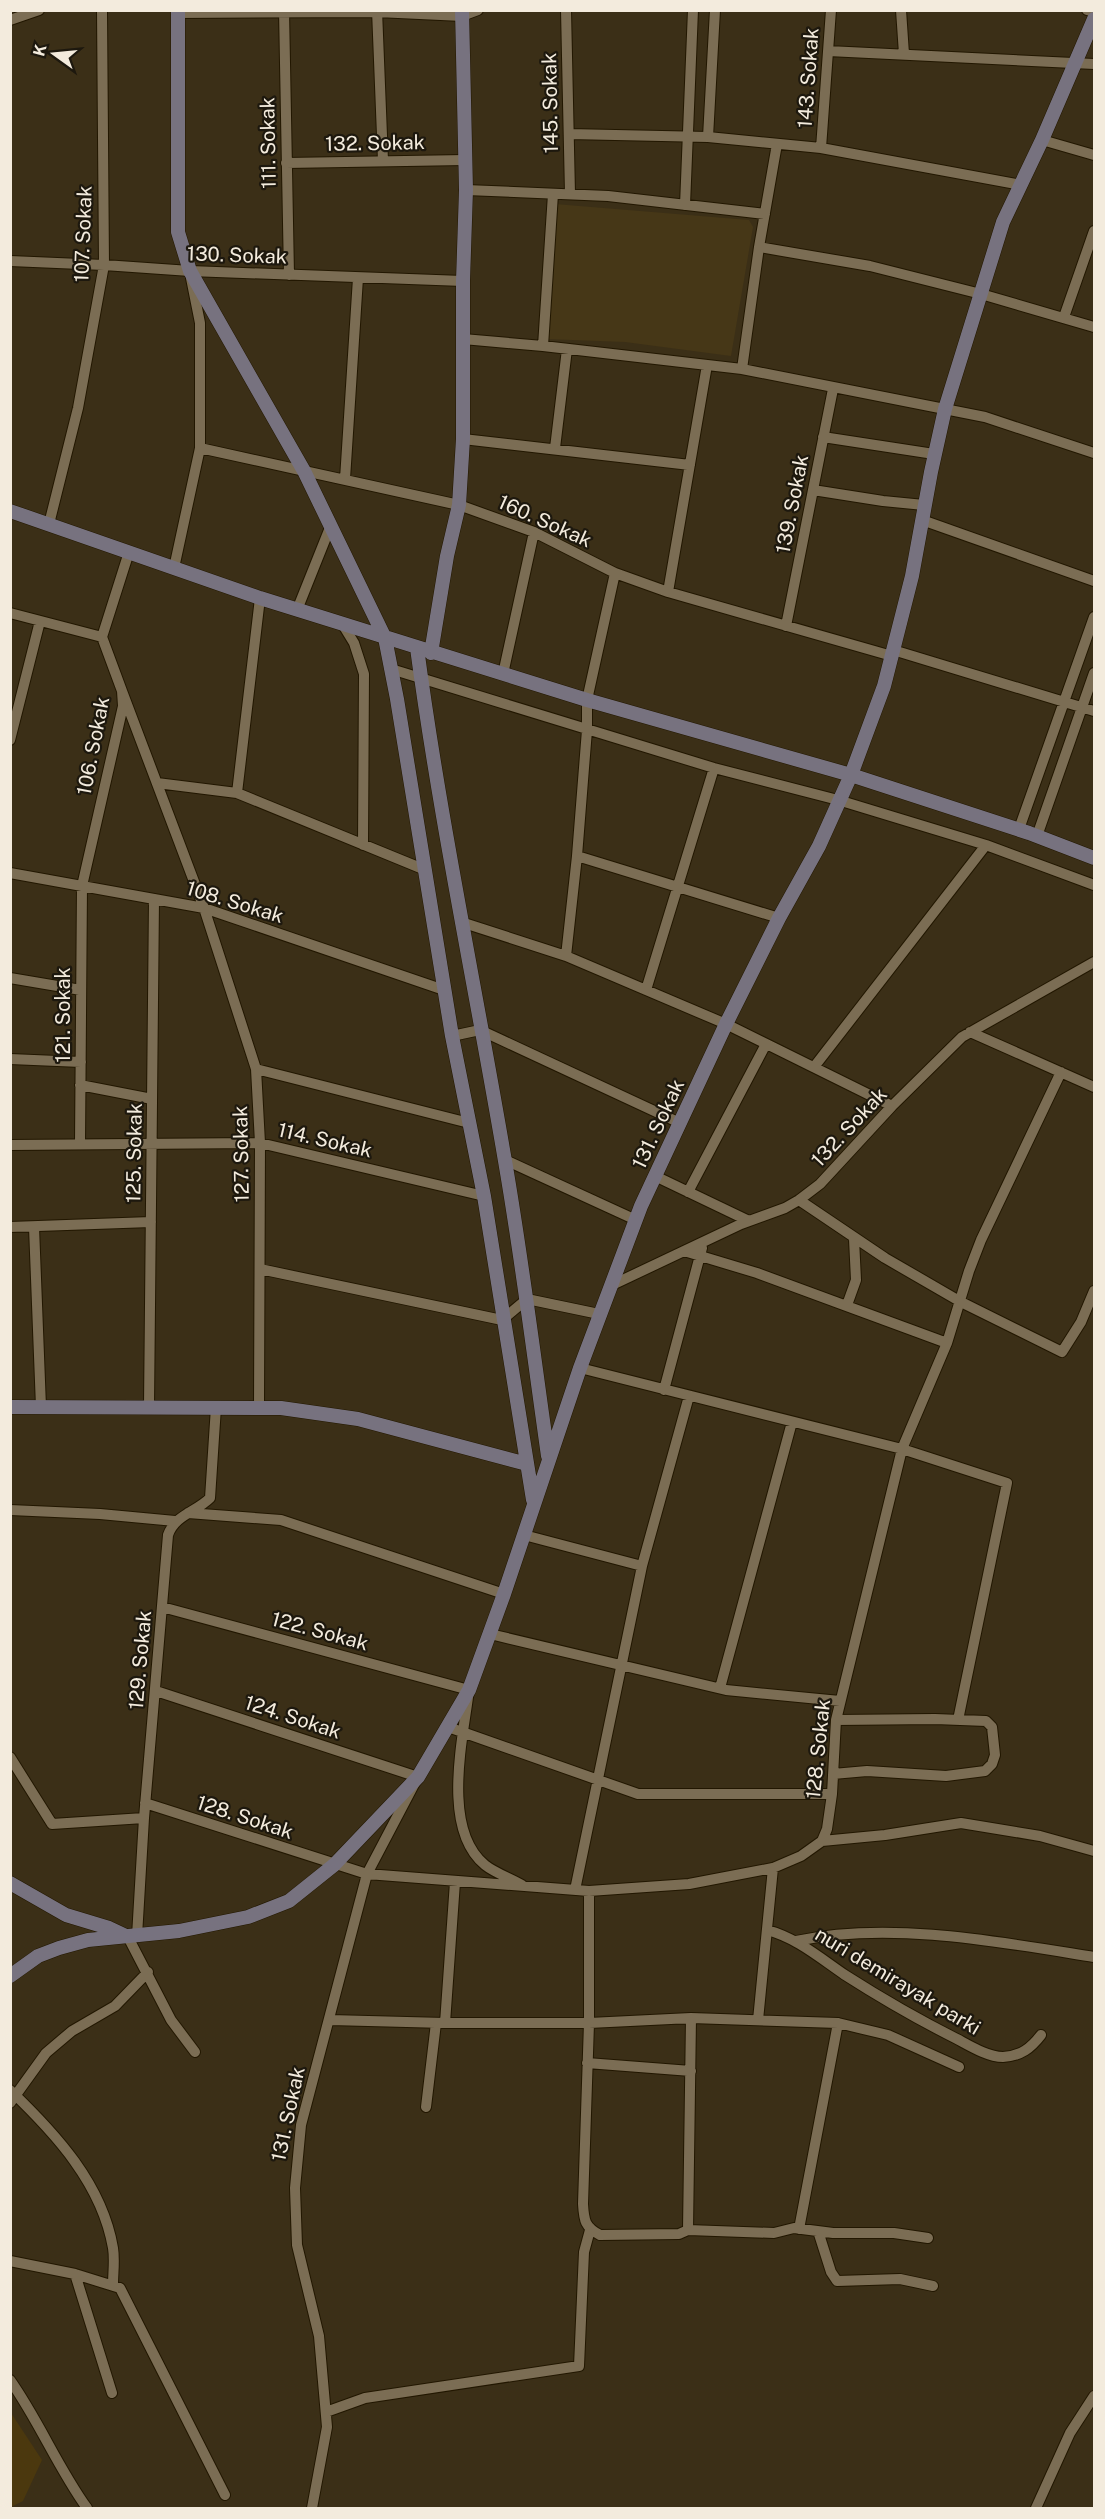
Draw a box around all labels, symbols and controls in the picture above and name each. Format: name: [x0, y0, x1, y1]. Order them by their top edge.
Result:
north arrow: [24, 24, 84, 84]
street label: 143. Sokak: [793, 27, 823, 129]
text: K: [29, 42, 51, 58]
street label: 145. Sokak: [537, 53, 563, 153]
street label: 111. Sokak: [255, 97, 281, 189]
street label: 132. Sokak: [325, 130, 425, 156]
street label: 107. Sokak: [69, 185, 97, 283]
street label: 130. Sokak: [187, 241, 287, 269]
street label: 139. Sokak: [771, 452, 813, 556]
street label: 160. Sokak: [494, 490, 596, 552]
street label: 106. Sokak: [72, 695, 114, 797]
street label: 108. Sokak: [183, 876, 287, 928]
street label: 121. Sokak: [51, 967, 75, 1063]
street label: 131. Sokak: [627, 1075, 689, 1173]
street label: 132. Sokak: [806, 1082, 892, 1172]
street label: 125. Sokak: [121, 1103, 147, 1203]
street label: 127. Sokak: [228, 1105, 254, 1203]
street label: 114. Sokak: [276, 1118, 374, 1162]
street label: 122. Sokak: [269, 1607, 371, 1655]
street label: 129. Sokak: [124, 1609, 156, 1711]
street label: 124. Sokak: [242, 1690, 344, 1744]
street label: 128. Sokak: [801, 1698, 835, 1800]
street label: 128. Sokak: [194, 1790, 296, 1844]
street label: nuri demirayak parki: [811, 1922, 985, 2040]
street label: 131. Sokak: [266, 2065, 310, 2163]

